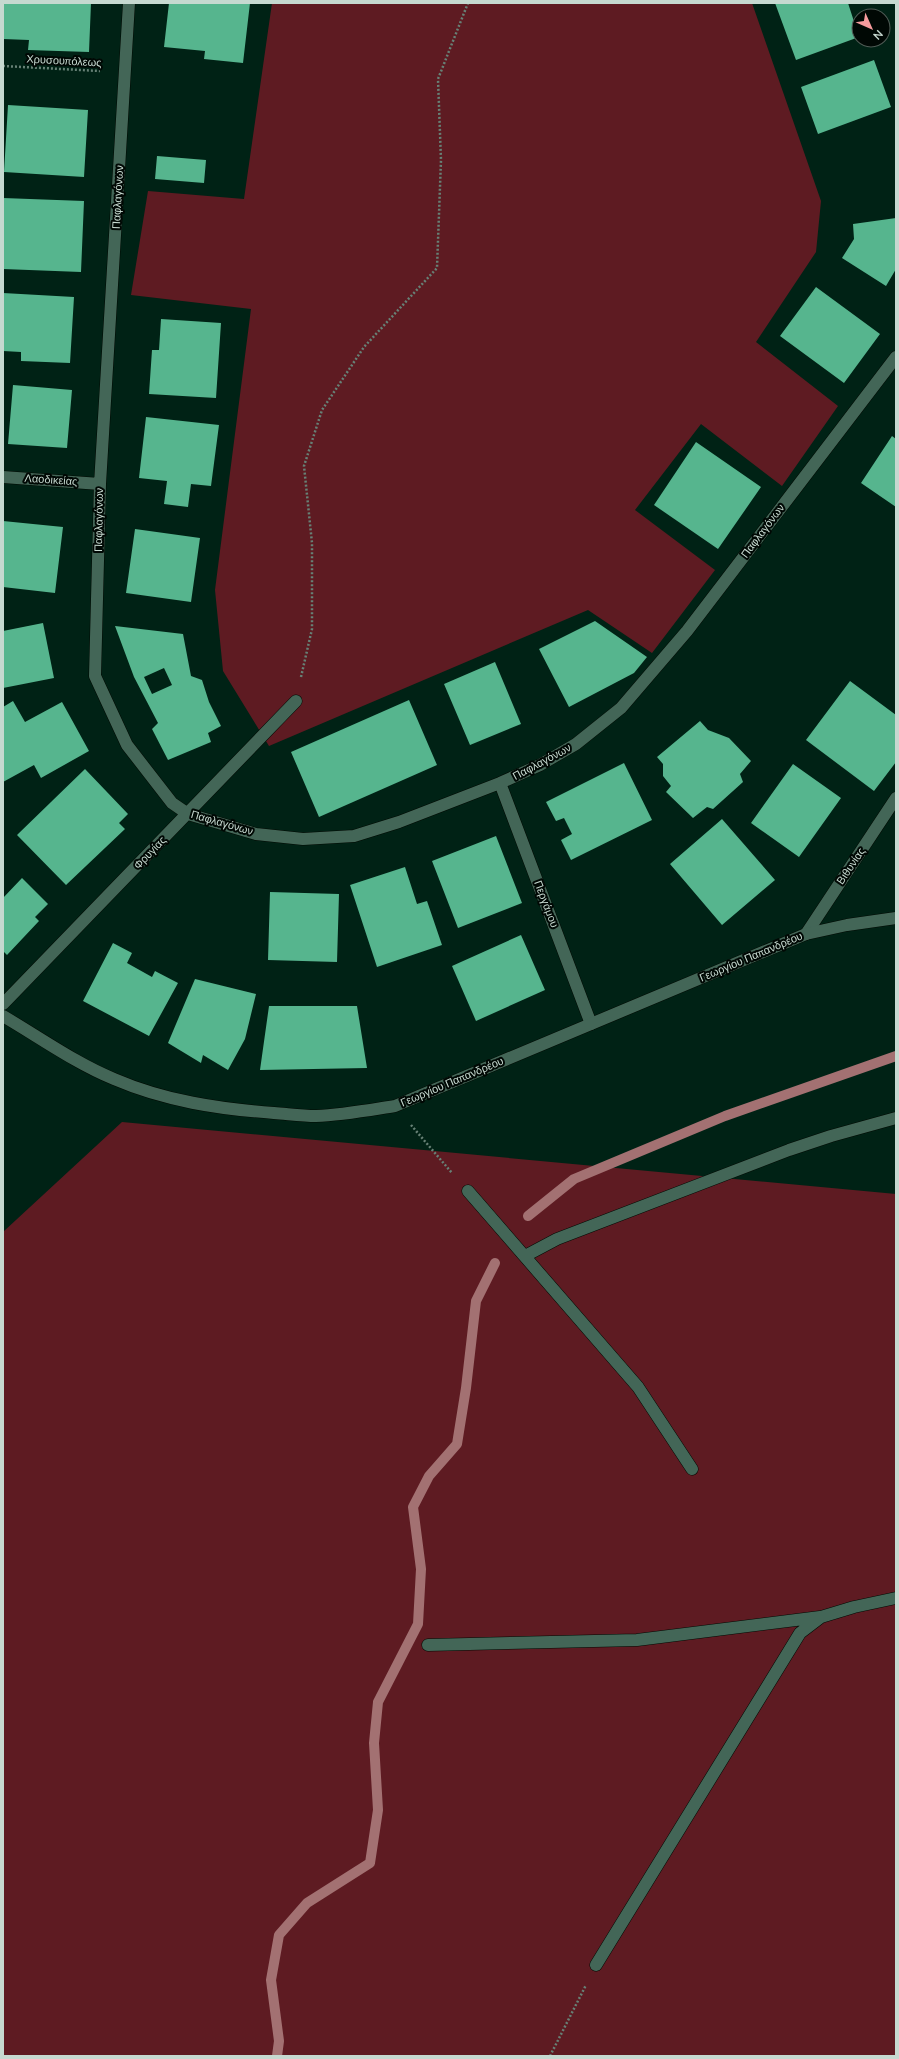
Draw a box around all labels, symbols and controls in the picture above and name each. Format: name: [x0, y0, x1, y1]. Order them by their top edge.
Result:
north arrow: [851, 8, 891, 48]
text: N: [870, 27, 886, 43]
street label: Χρυσουπόλεως: [26, 52, 102, 70]
street label: Παφλαγόνων: [109, 164, 127, 229]
street label: Λαοδικείας: [24, 471, 78, 489]
street label: Παφλαγόνων: [91, 487, 107, 552]
street label: Παφλαγόνων: [738, 500, 789, 561]
street label: Παφλαγόνων: [510, 740, 574, 784]
street label: Παφλαγόνων: [189, 807, 255, 839]
street label: Φρυγίας: [130, 833, 170, 873]
street label: Βιθυνίας: [833, 845, 869, 887]
street label: Περγάμου: [530, 878, 562, 930]
street label: Γεωργίου Παπανδρέου: [697, 928, 805, 986]
street label: Γεωργίου Παπανδρέου: [398, 1053, 506, 1111]

